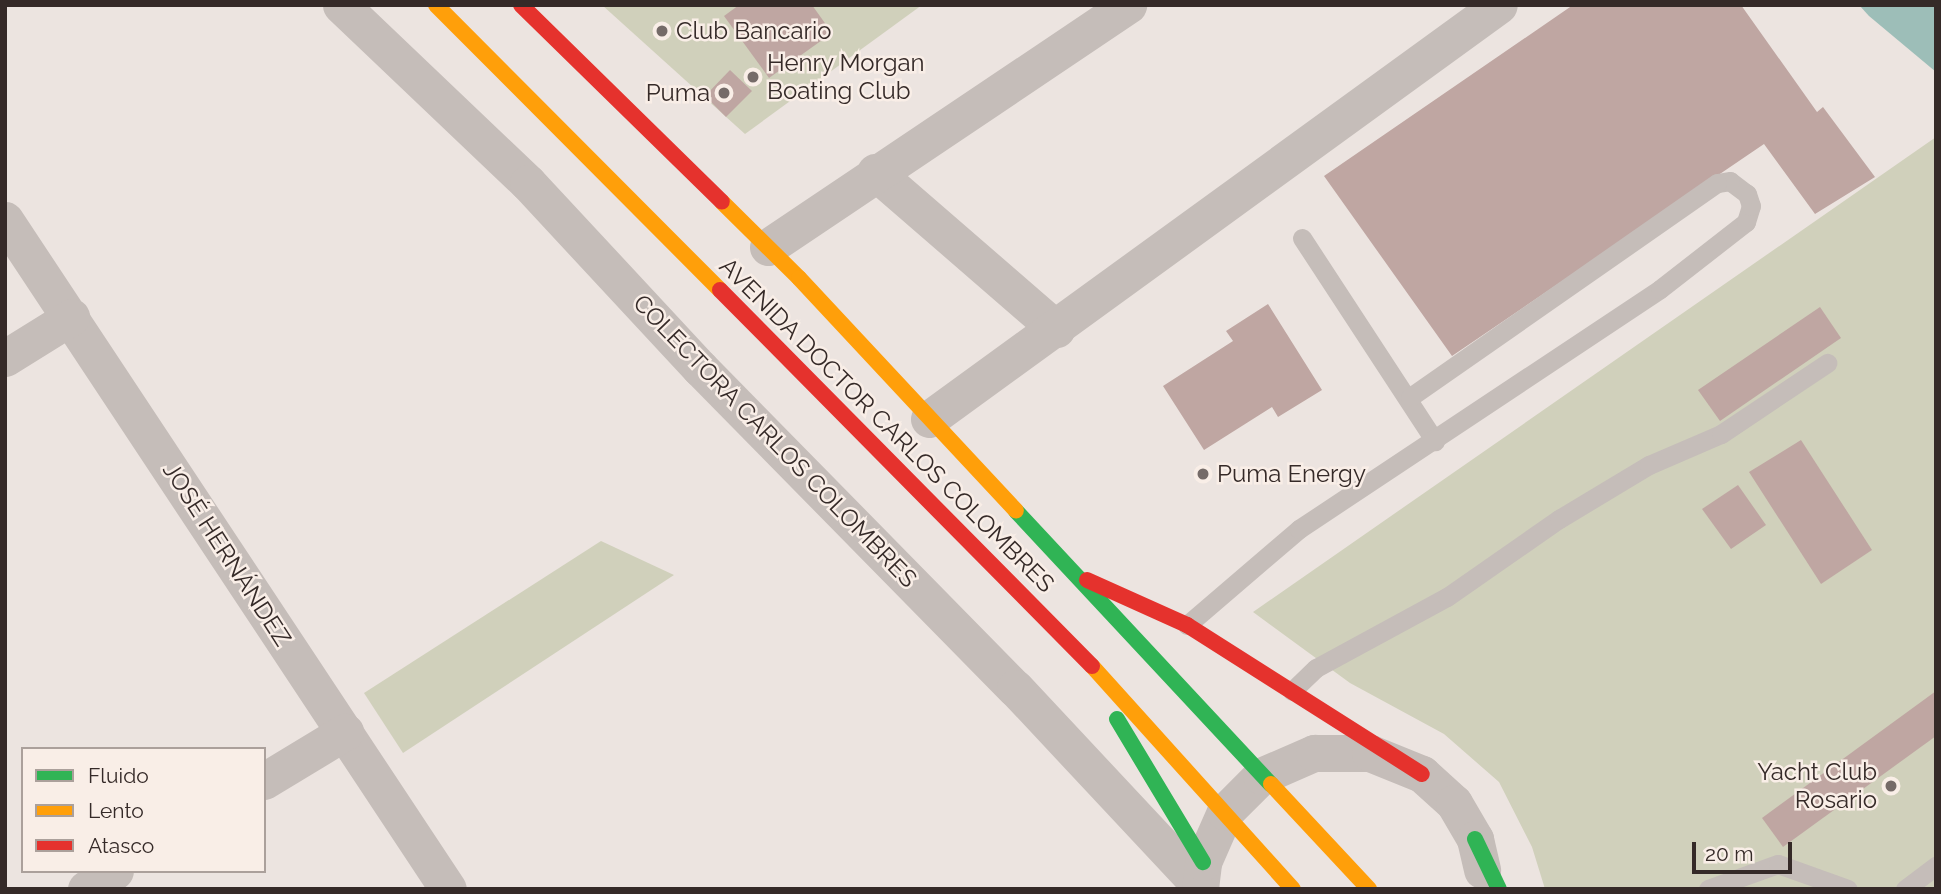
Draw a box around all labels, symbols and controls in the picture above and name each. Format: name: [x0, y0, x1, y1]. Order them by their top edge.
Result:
place label: Club Bancario: [676, 17, 831, 45]
marker: Club Bancario: [654, 23, 670, 39]
place label: Henry Morgan Boating Club: [767, 49, 925, 105]
marker: Henry Morgan Boating Club: [745, 69, 761, 85]
place label: Puma: [646, 79, 710, 107]
marker: Puma: [716, 85, 732, 101]
street label: AVENIDA DOCTOR CARLOS COLOMBRES: [713, 251, 1061, 599]
street label: COLECTORA CARLOS COLOMBRES: [627, 288, 923, 594]
street label: JOSÉ HERNÁNDEZ: [157, 457, 297, 651]
place label: Puma Energy: [1217, 460, 1366, 488]
marker: Puma Energy: [1195, 466, 1211, 482]
legend: [21, 747, 266, 873]
place label: Yacht Club Rosario: [1757, 758, 1877, 814]
text: Fluido: [88, 763, 149, 788]
marker: Yacht Club Rosario: [1883, 778, 1899, 794]
text: Lento: [88, 798, 144, 823]
scale bar: [1696, 828, 1796, 872]
text: Atasco: [88, 833, 154, 858]
text: 20 m: [1705, 841, 1753, 866]

